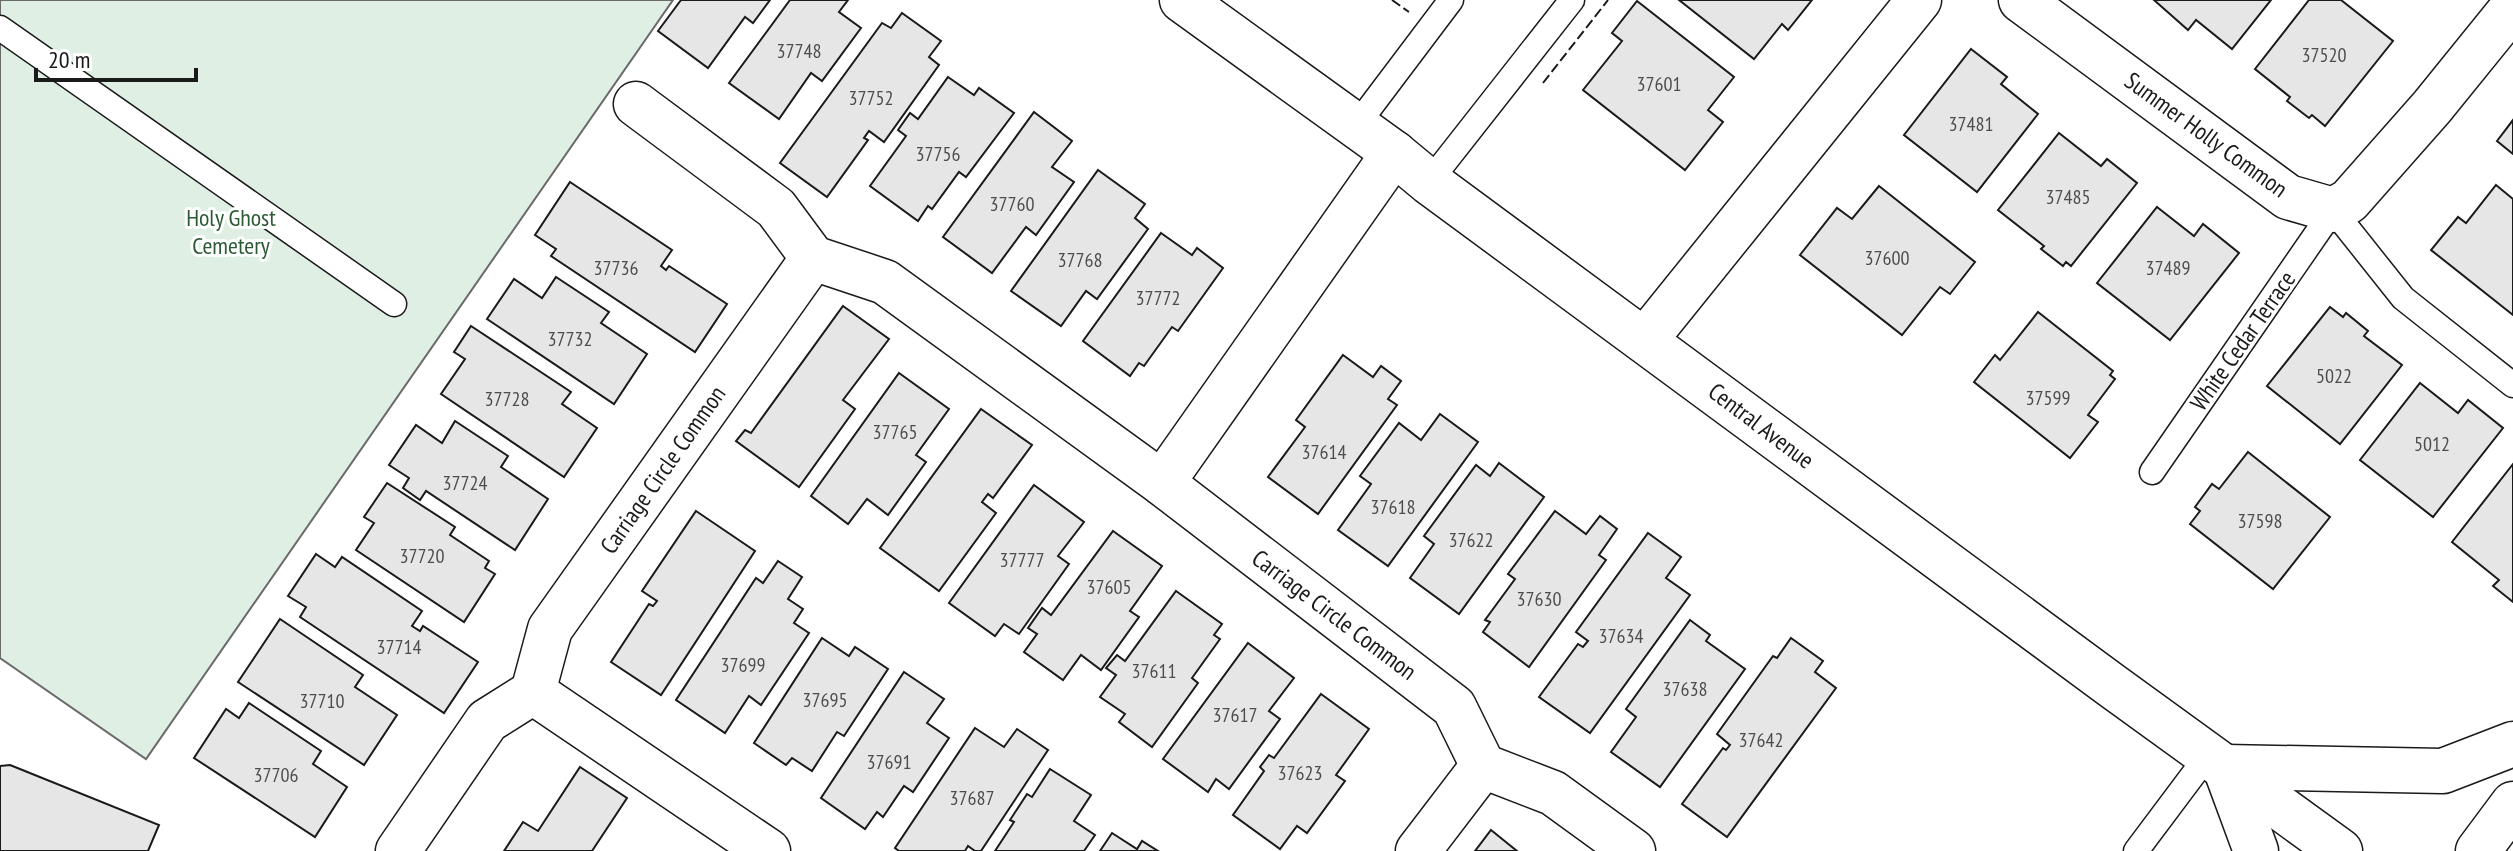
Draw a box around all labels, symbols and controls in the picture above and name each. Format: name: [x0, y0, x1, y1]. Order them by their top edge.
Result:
scale bar: [36, 32, 196, 82]
house number: 37748: [777, 38, 822, 64]
house number: 37520: [2302, 42, 2347, 68]
text: 20 m: [48, 44, 90, 75]
street label: Summer Holly Common: [2119, 65, 2294, 204]
house number: 37601: [1637, 71, 1682, 97]
house number: 37752: [849, 85, 894, 111]
house number: 37481: [1949, 111, 1994, 137]
house number: 37756: [916, 141, 961, 167]
house number: 37485: [2046, 184, 2091, 210]
house number: 37760: [990, 191, 1035, 217]
park label: Holy Ghost Cemetery: [186, 202, 276, 261]
house number: 37600: [1865, 245, 1910, 271]
house number: 37768: [1058, 247, 1103, 273]
house number: 37736: [594, 255, 639, 281]
house number: 37489: [2146, 255, 2191, 281]
street label: White Cedar Terrace: [2183, 265, 2302, 417]
house number: 37772: [1136, 285, 1181, 311]
house number: 37732: [548, 326, 593, 352]
house number: 5022: [2316, 363, 2352, 389]
street label: Central Avenue: [1702, 376, 1820, 475]
street label: Carriage Circle Common: [593, 380, 732, 560]
house number: 37599: [2026, 385, 2071, 411]
house number: 37728: [485, 386, 530, 412]
house number: 37765: [873, 419, 918, 445]
house number: 5012: [2414, 431, 2450, 457]
house number: 37614: [1302, 439, 1347, 465]
house number: 37724: [443, 470, 488, 496]
house number: 37618: [1371, 494, 1416, 520]
house number: 37598: [2238, 508, 2283, 534]
house number: 37622: [1449, 527, 1494, 553]
house number: 37720: [400, 543, 445, 569]
street label: Carriage Circle Common: [1246, 543, 1423, 687]
house number: 37777: [1000, 547, 1045, 573]
house number: 37605: [1087, 574, 1132, 600]
house number: 37630: [1517, 586, 1562, 612]
house number: 37634: [1599, 623, 1644, 649]
house number: 37714: [377, 634, 422, 660]
house number: 37699: [721, 652, 766, 678]
house number: 37611: [1132, 658, 1177, 684]
house number: 37638: [1663, 676, 1708, 702]
house number: 37695: [803, 687, 848, 713]
house number: 37710: [300, 688, 345, 714]
house number: 37617: [1213, 702, 1258, 728]
house number: 37642: [1739, 727, 1784, 753]
house number: 37691: [867, 749, 912, 775]
house number: 37623: [1278, 760, 1323, 786]
house number: 37706: [254, 762, 299, 788]
house number: 37687: [950, 785, 995, 811]

